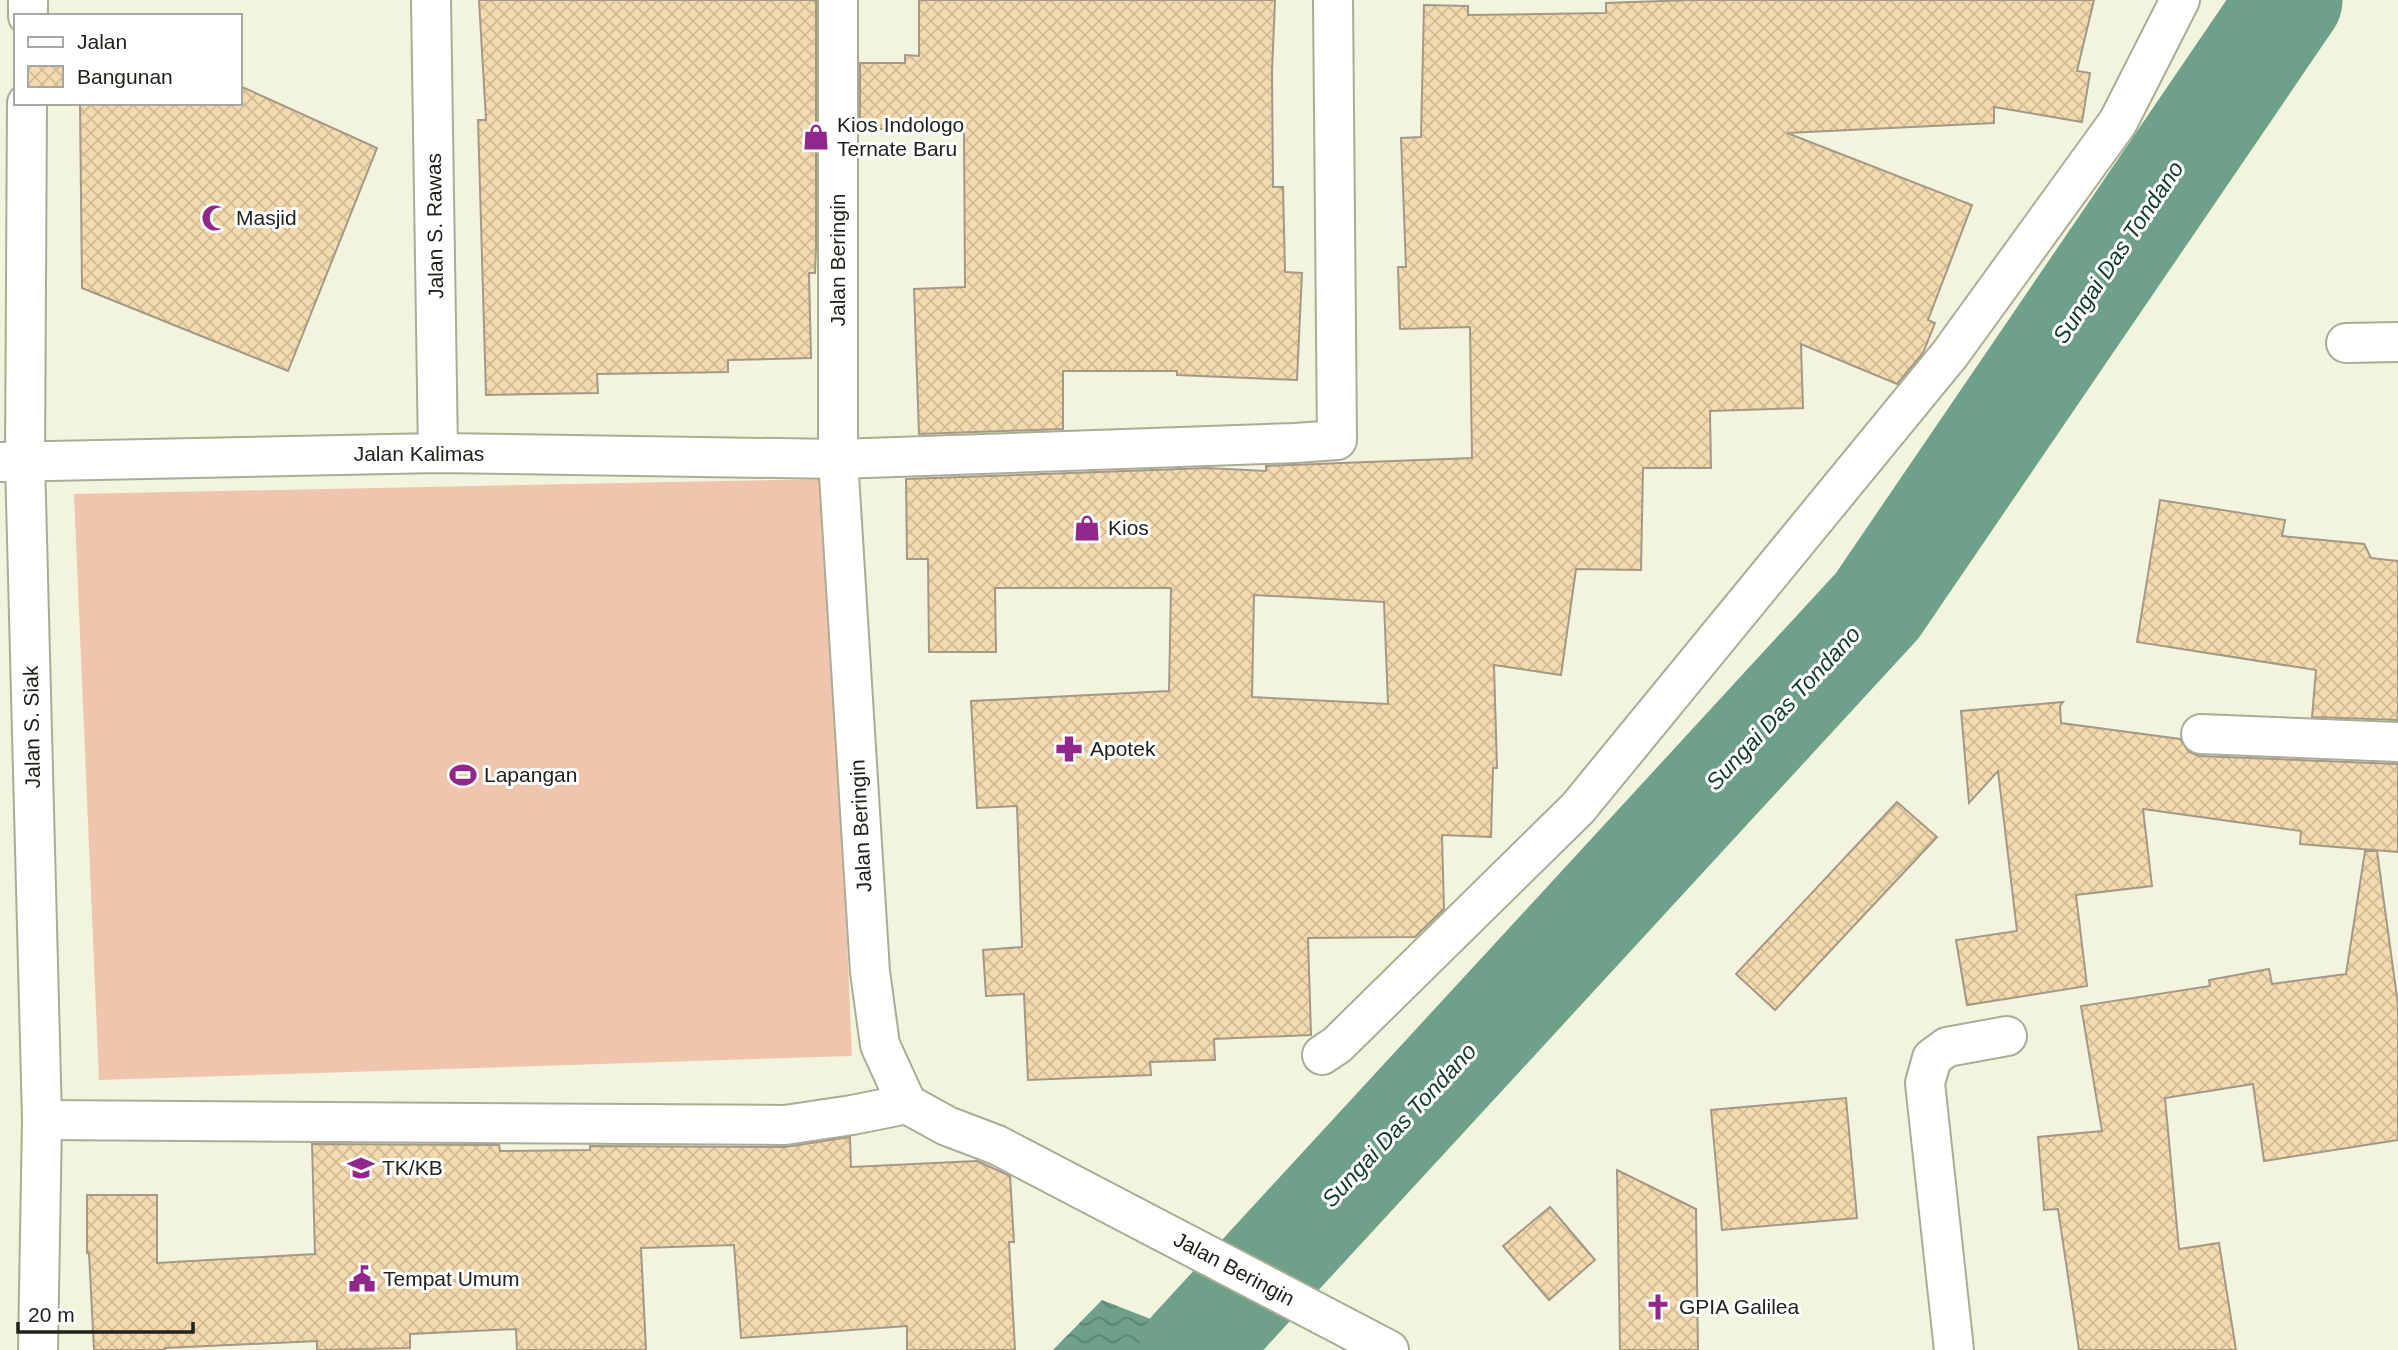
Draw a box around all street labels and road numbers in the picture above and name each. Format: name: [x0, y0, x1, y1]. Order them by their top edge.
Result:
street label: Jalan S. Rawas: [422, 153, 447, 299]
street label: Jalan Beringin: [826, 193, 849, 327]
street label: Jalan Kalimas: [354, 442, 484, 465]
street label: Jalan S. Siak: [19, 665, 44, 788]
street label: Jalan Beringin: [846, 759, 875, 893]
street label: Jalan Beringin: [1170, 1227, 1298, 1310]

